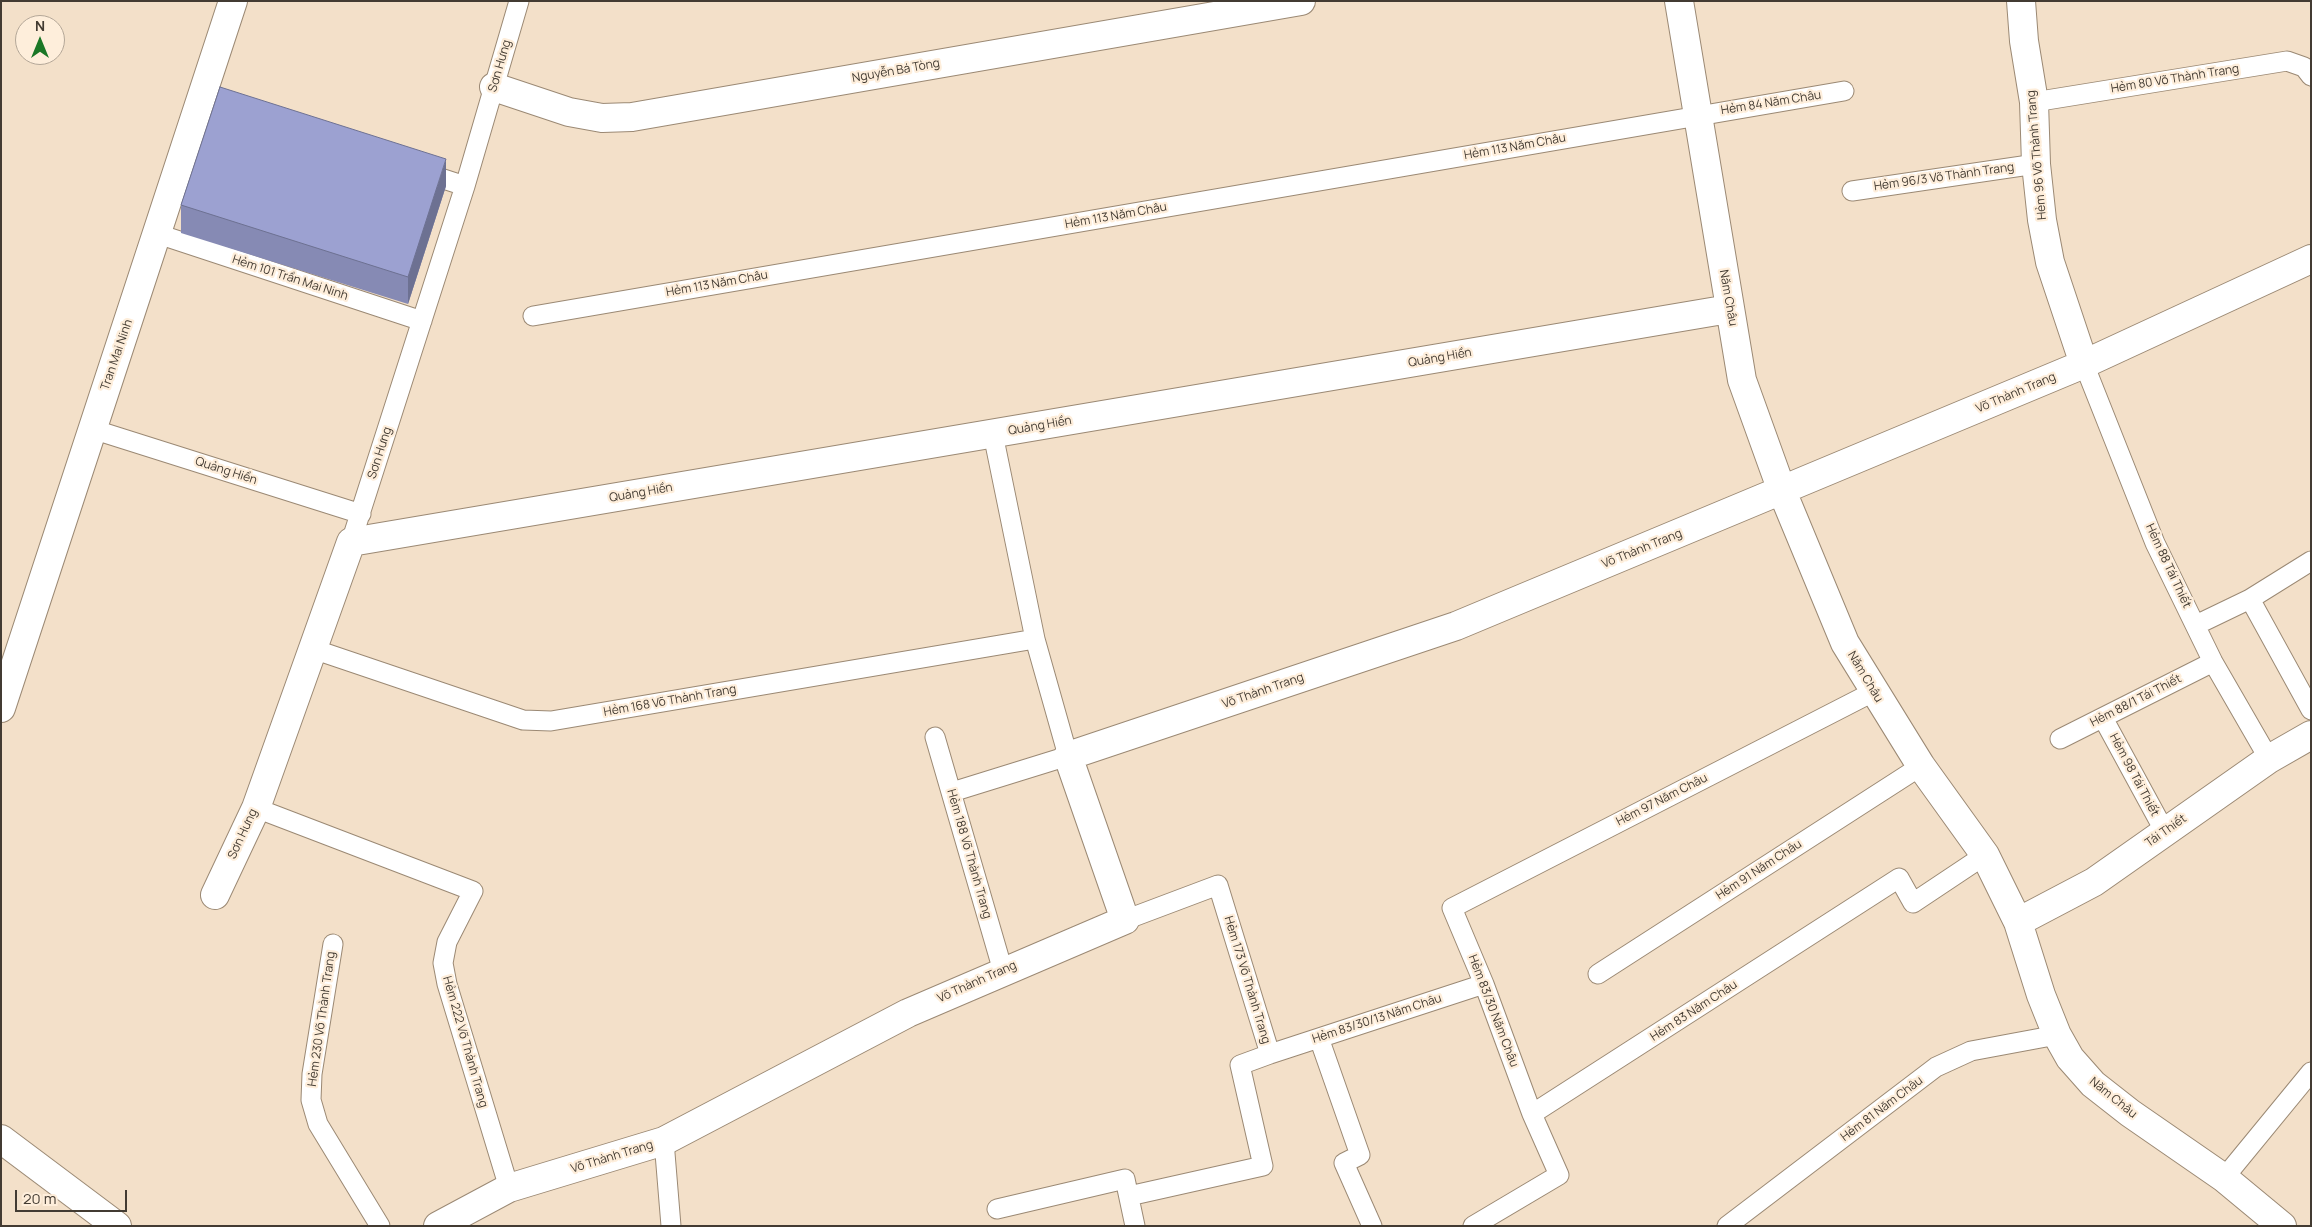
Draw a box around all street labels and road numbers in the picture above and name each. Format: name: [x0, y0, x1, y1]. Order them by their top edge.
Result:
street label: Sơn Hưng: [486, 38, 514, 94]
street label: Nguyễn Bá Tòng: [851, 56, 941, 86]
street label: Hẻm 80 Võ Thành Trang: [2110, 62, 2240, 96]
street label: Hẻm 84 Năm Châu: [1720, 88, 1822, 118]
street label: Hẻm 96 Võ Thành Trang: [2024, 89, 2050, 221]
street label: Hẻm 113 Năm Châu: [1463, 131, 1567, 163]
street label: Hẻm 96/3 Võ Thành Trang: [1873, 160, 2015, 194]
street label: Hẻm 113 Năm Châu: [1064, 200, 1168, 232]
street label: Hẻm 101 Trần Mai Ninh: [230, 252, 350, 304]
street label: Hẻm 113 Năm Châu: [665, 268, 769, 300]
street label: Năm Châu: [1716, 269, 1740, 327]
street label: Tran Mai Ninh: [98, 318, 136, 392]
street label: Quảng Hiền: [1407, 345, 1473, 371]
street label: Võ Thành Trang: [1974, 370, 2058, 416]
street label: Quảng Hiền: [1007, 413, 1073, 439]
street label: Sơn Hưng: [365, 425, 395, 481]
street label: Quảng Hiền: [193, 454, 259, 488]
street label: Quảng Hiền: [608, 480, 674, 506]
street label: Hẻm 88 Tái Thiết: [2142, 522, 2194, 610]
street label: Võ Thành Trang: [1600, 526, 1684, 572]
street label: Năm Châu: [1844, 649, 1886, 705]
street label: Võ Thành Trang: [1220, 670, 1306, 712]
street label: Hẻm 88/1 Tái Thiết: [2088, 672, 2184, 730]
street label: Hẻm 168 Võ Thành Trang: [603, 682, 737, 720]
street label: Hẻm 98 Tái Thiết: [2106, 731, 2162, 819]
street label: Hẻm 97 Năm Châu: [1614, 771, 1710, 829]
street label: Hẻm 188 Võ Thành Trang: [944, 788, 994, 920]
street label: Sơn Hưng: [225, 807, 261, 861]
street label: Tái Thiết: [2143, 812, 2189, 850]
street label: Hẻm 91 Năm Châu: [1713, 837, 1805, 903]
street label: Hẻm 173 Võ Thành Trang: [1221, 914, 1273, 1046]
street label: Hẻm 230 Võ Thành Trang: [305, 951, 339, 1087]
street label: Hẻm 83/30 Năm Châu: [1465, 953, 1521, 1069]
street label: Võ Thành Trang: [935, 958, 1019, 1006]
street label: Hẻm 222 Võ Thành Trang: [439, 975, 491, 1109]
street label: Hẻm 83 Năm Châu: [1648, 978, 1740, 1044]
street label: Hẻm 83/30/13 Năm Châu: [1310, 991, 1444, 1047]
street label: Hẻm 81 Năm Châu: [1838, 1074, 1926, 1144]
street label: Năm Châu: [2086, 1074, 2140, 1122]
street label: Võ Thành Trang: [569, 1138, 655, 1176]

